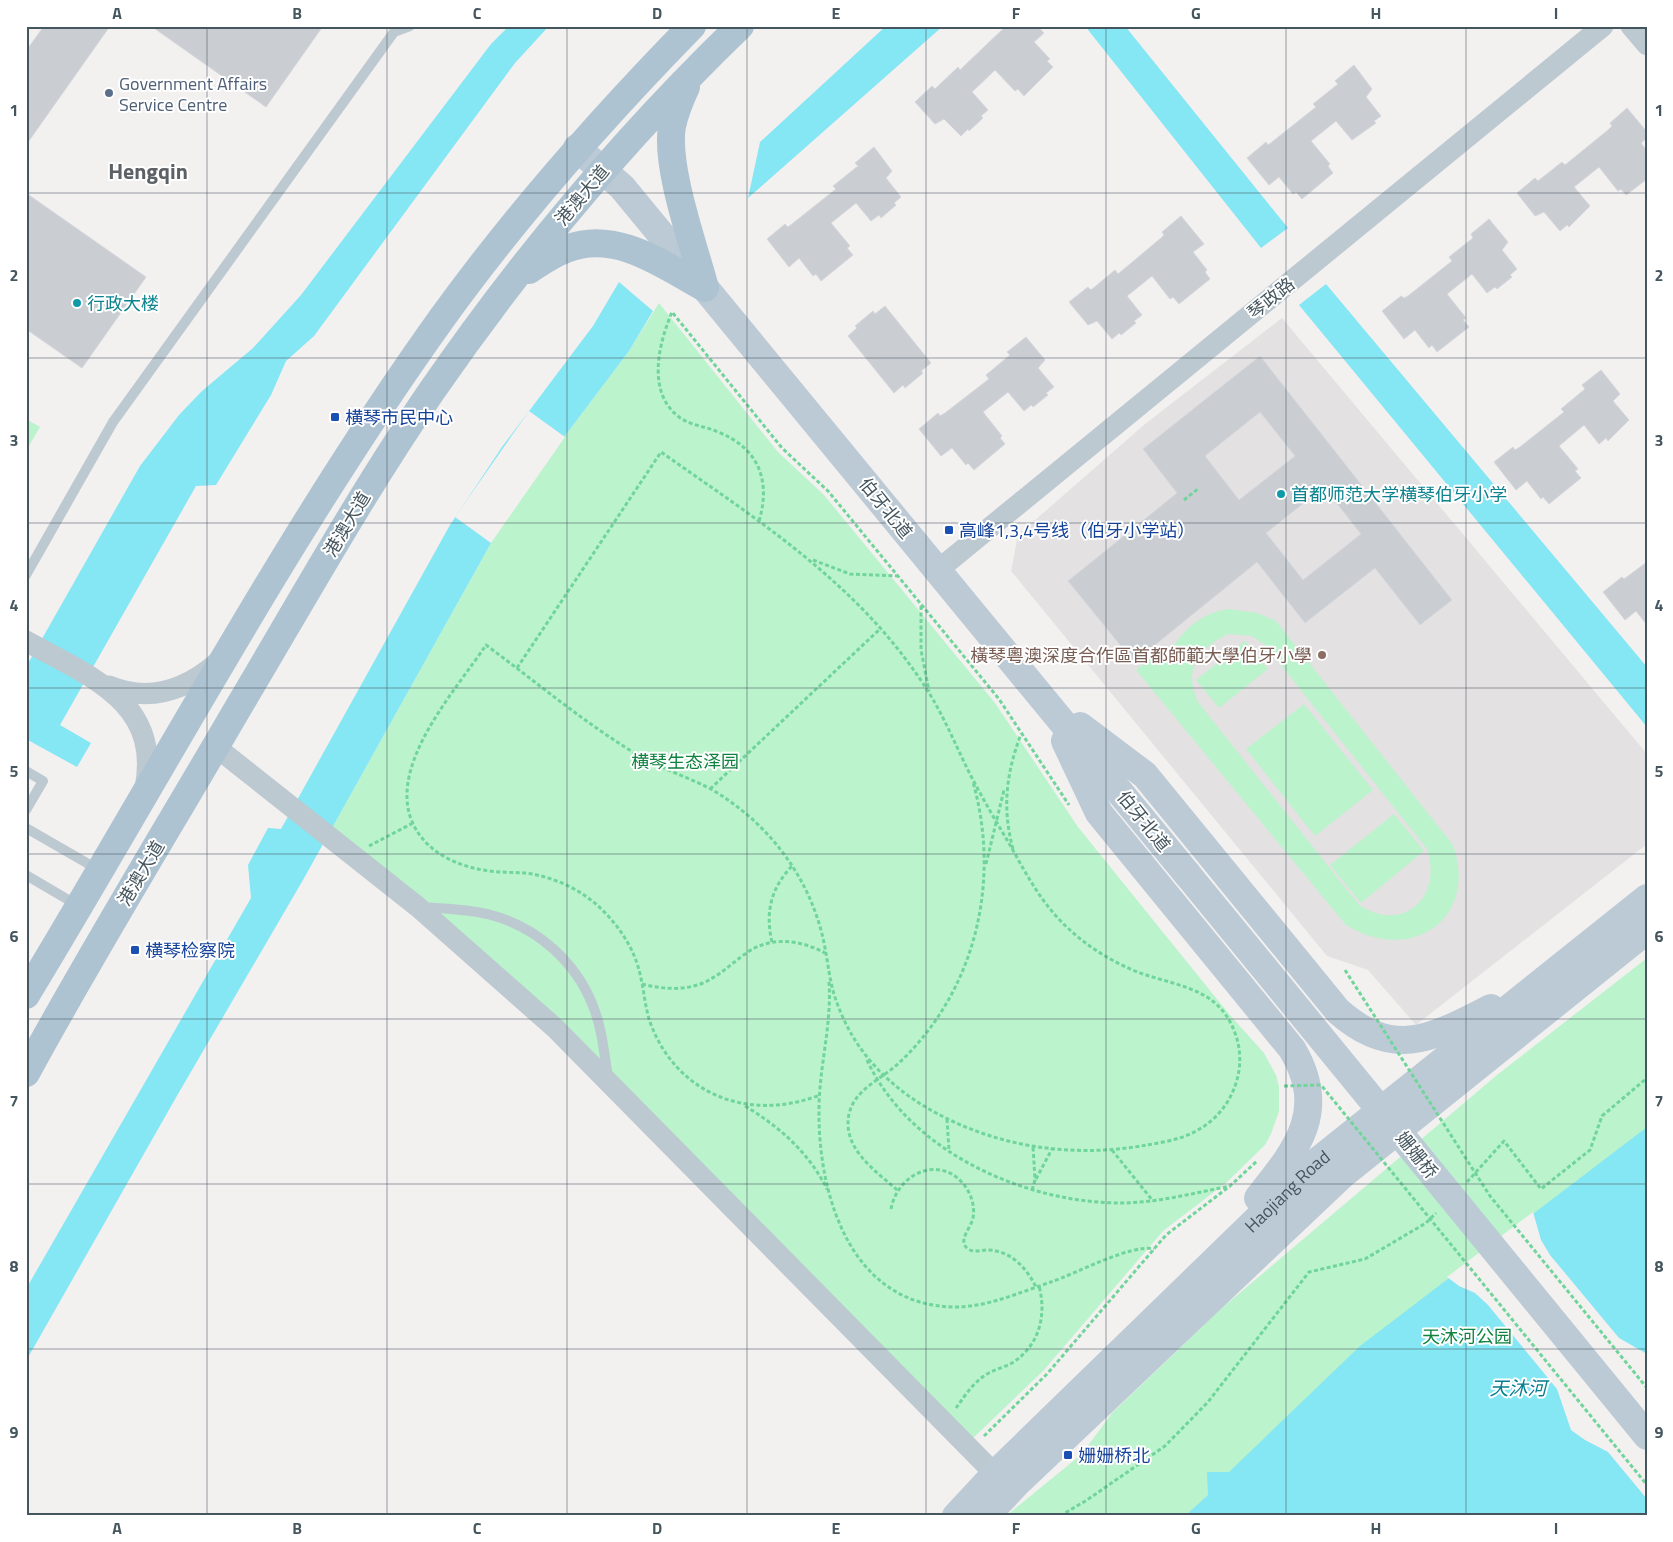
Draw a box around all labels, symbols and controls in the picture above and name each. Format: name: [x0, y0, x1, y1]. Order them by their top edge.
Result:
text: A: [112, 1, 122, 25]
text: B: [292, 1, 302, 25]
text: C: [473, 1, 482, 25]
text: D: [652, 1, 662, 25]
text: E: [832, 1, 841, 25]
text: F: [1012, 1, 1021, 25]
text: G: [1191, 1, 1201, 25]
text: H: [1371, 1, 1381, 25]
text: I: [1554, 1, 1558, 25]
place label: Government Affairs Service Centre: [119, 70, 267, 118]
marker: Government Affairs Service Centre: [103, 87, 115, 99]
text: 1: [10, 98, 18, 122]
text: 1: [1655, 98, 1663, 122]
district label: Hengqin: [108, 154, 188, 188]
street label: 港澳大道: [549, 159, 615, 231]
text: 2: [10, 263, 18, 287]
text: 2: [1655, 263, 1663, 287]
street label: 琴政路: [1242, 271, 1300, 325]
place label: 行政大楼: [87, 290, 159, 317]
marker: 行政大楼: [71, 297, 83, 309]
place label: 横琴市民中心: [345, 404, 453, 431]
marker: 横琴市民中心: [329, 411, 341, 423]
text: 3: [10, 428, 18, 452]
text: 3: [1655, 428, 1663, 452]
street label: 伯牙北道: [853, 472, 919, 544]
place label: 首都师范大学横琴伯牙小学: [1291, 481, 1507, 508]
street label: 港澳大道: [317, 486, 377, 562]
marker: 首都师范大学横琴伯牙小学: [1275, 488, 1287, 500]
place label: 高峰1,3,4号线（伯牙小学站）: [959, 517, 1195, 544]
marker: 高峰1,3,4号线（伯牙小学站）: [943, 524, 955, 536]
text: 4: [10, 593, 19, 617]
text: 4: [1655, 593, 1664, 617]
place label: 橫琴粵澳深度合作區首都師範大學伯牙小學: [970, 642, 1312, 669]
marker: 橫琴粵澳深度合作區首都師範大學伯牙小學: [1316, 649, 1328, 661]
park label: 横琴生态泽园: [631, 748, 739, 775]
text: 5: [10, 759, 19, 783]
text: 5: [1655, 759, 1664, 783]
street label: 伯牙北道: [1111, 785, 1177, 857]
street label: 港澳大道: [111, 835, 171, 911]
text: 6: [10, 924, 19, 948]
text: 6: [1655, 924, 1664, 948]
place label: 横琴检察院: [145, 937, 235, 964]
marker: 横琴检察院: [129, 944, 141, 956]
text: 7: [10, 1089, 18, 1113]
text: 7: [1655, 1089, 1663, 1113]
street label: 姗姗桥: [1390, 1126, 1444, 1184]
street label: Haojiang Road: [1238, 1143, 1335, 1238]
text: 8: [10, 1254, 19, 1278]
text: 8: [1655, 1254, 1664, 1278]
park label: 天沐河公园: [1422, 1323, 1512, 1350]
water label: 天沐河: [1489, 1373, 1550, 1402]
text: 9: [10, 1420, 19, 1444]
text: 9: [1655, 1420, 1664, 1444]
place label: 姗姗桥北: [1078, 1442, 1150, 1469]
marker: 姗姗桥北: [1062, 1449, 1074, 1461]
text: A: [112, 1516, 122, 1540]
text: B: [292, 1516, 302, 1540]
text: C: [473, 1516, 482, 1540]
text: D: [652, 1516, 662, 1540]
text: E: [832, 1516, 841, 1540]
text: F: [1012, 1516, 1021, 1540]
text: G: [1191, 1516, 1201, 1540]
text: H: [1371, 1516, 1381, 1540]
text: I: [1554, 1516, 1558, 1540]

